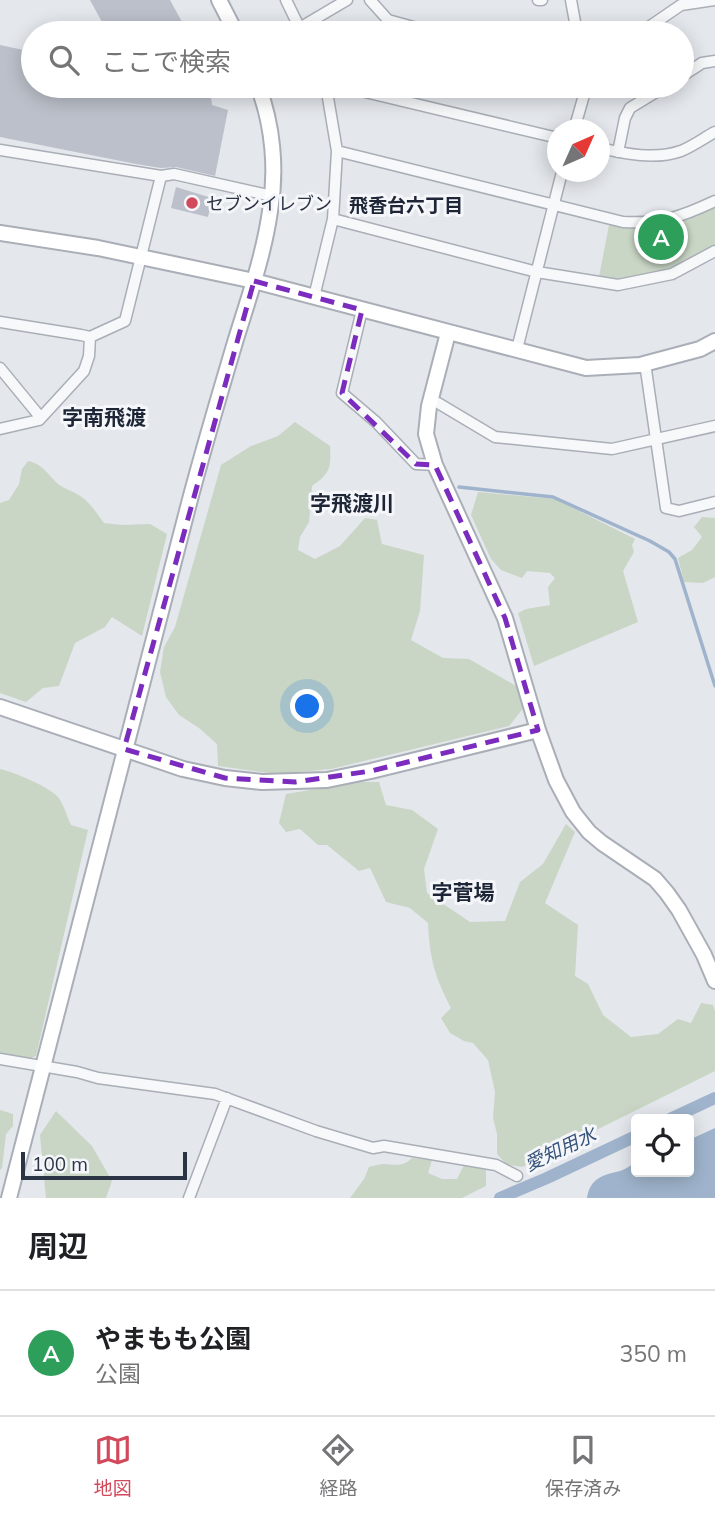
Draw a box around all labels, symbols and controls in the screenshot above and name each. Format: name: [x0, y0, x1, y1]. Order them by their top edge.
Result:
search box: [21, 21, 694, 98]
icon: search: [45, 41, 83, 79]
text: ここで検索: [101, 45, 231, 78]
north arrow: [547, 119, 610, 182]
place label: セブンイレブン: [206, 192, 332, 215]
district label: 飛香台六丁目: [349, 193, 463, 217]
marker: セブンイレブン: [184, 195, 200, 211]
pin: A: [638, 211, 684, 263]
district label: 字南飛渡: [62, 404, 146, 430]
district label: 字飛渡川: [310, 490, 394, 516]
your location: [290, 689, 324, 723]
district label: 字菅場: [432, 879, 495, 905]
map controls: [631, 1114, 694, 1177]
button: locate: [631, 1114, 694, 1177]
water label: 愛知用水: [520, 1121, 601, 1176]
scale bar: [21, 1149, 187, 1181]
text: 100 m: [32, 1152, 88, 1176]
text: 周辺: [28, 1227, 88, 1265]
text: やまもも公園: [95, 1322, 251, 1355]
text: A: [42, 1339, 60, 1368]
text: 350 m: [619, 1339, 687, 1368]
text: 公園: [95, 1359, 141, 1388]
tab: 地図: [94, 1431, 132, 1500]
tab: 経路: [319, 1431, 357, 1500]
tab: 保存済み: [545, 1431, 621, 1500]

